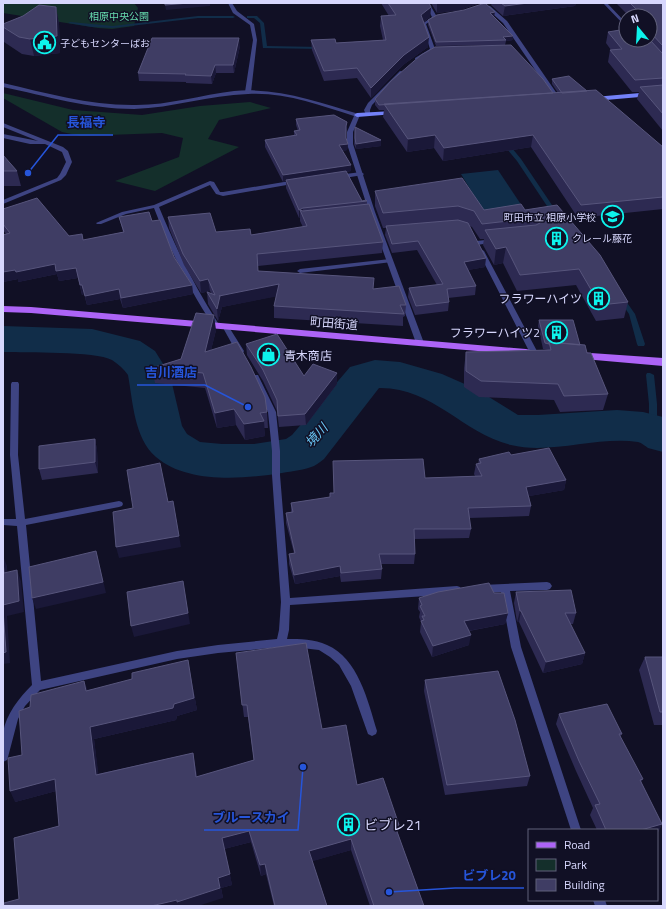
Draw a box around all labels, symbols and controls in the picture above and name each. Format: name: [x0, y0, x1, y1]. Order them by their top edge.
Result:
north arrow: [618, 8, 658, 48]
park label: 相原中央公園: [89, 9, 149, 24]
text: N: [629, 10, 641, 27]
public building icon: 子どもセンターぱお: [32, 30, 58, 56]
place label: 子どもセンターぱお: [60, 36, 150, 51]
callout: 長福寺: [58, 110, 113, 135]
text: 長福寺: [66, 112, 106, 132]
school or university icon: 町田市立 相原小学校: [599, 204, 625, 230]
place label: 町田市立 相原小学校: [504, 210, 596, 225]
building icon: クレール藤花: [544, 225, 570, 251]
place label: クレール藤花: [572, 231, 632, 246]
building icon: フラワーハイツ: [585, 285, 611, 311]
place label: フラワーハイツ: [498, 289, 582, 308]
street label: 町田街道: [309, 311, 359, 335]
building icon: フラワーハイツ2: [543, 319, 569, 345]
place label: フラワーハイツ2: [450, 323, 540, 342]
shop icon: 青木商店: [256, 342, 282, 368]
place label: 青木商店: [284, 346, 332, 365]
callout: 吉川酒店: [137, 360, 205, 385]
text: 吉川酒店: [145, 362, 197, 382]
water label: 境川: [300, 417, 333, 451]
callout: ブルースカイ: [204, 805, 298, 830]
text: ブルースカイ: [212, 807, 290, 827]
building icon: ビブレ21: [336, 811, 362, 837]
place label: ビブレ21: [364, 814, 422, 835]
legend: [528, 829, 658, 901]
text: Road: [564, 835, 590, 854]
text: Park: [564, 855, 587, 874]
callout: ビブレ20: [455, 863, 524, 888]
text: ビブレ20: [462, 865, 516, 885]
text: Building: [564, 875, 605, 894]

